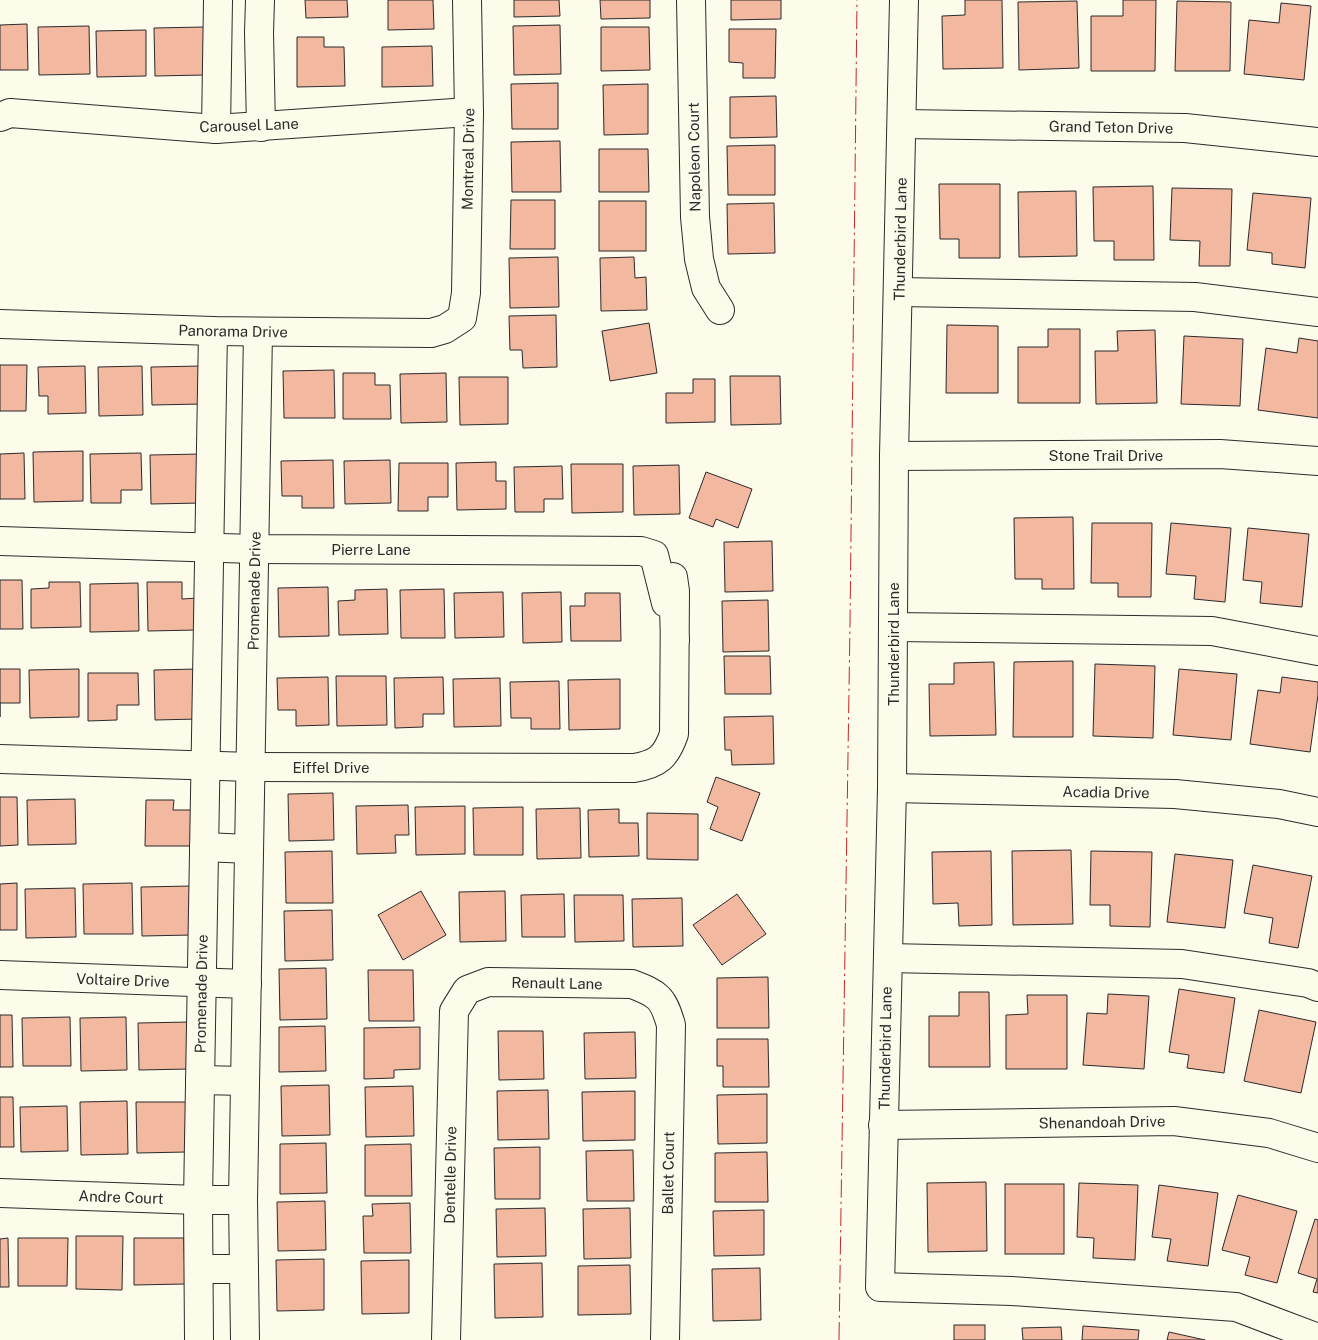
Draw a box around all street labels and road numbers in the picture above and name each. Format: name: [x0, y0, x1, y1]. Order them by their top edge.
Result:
street label: Napoleon Court: [685, 102, 703, 212]
street label: Montreal Drive: [459, 108, 477, 210]
street label: Carousel Lane: [199, 115, 299, 135]
street label: Grand Teton Drive: [1049, 117, 1173, 137]
street label: Thunderbird Lane: [890, 177, 910, 301]
street label: Panorama Drive: [178, 322, 288, 340]
street label: Stone Trail Drive: [1049, 447, 1163, 464]
street label: Promenade Drive: [244, 531, 264, 651]
street label: Pierre Lane: [331, 541, 411, 558]
street label: Thunderbird Lane: [885, 582, 902, 706]
street label: Eiffel Drive: [293, 759, 369, 776]
street label: Acadia Drive: [1062, 783, 1150, 801]
street label: Promenade Drive: [191, 934, 211, 1054]
street label: Voltaire Drive: [76, 970, 170, 990]
street label: Renault Lane: [511, 974, 603, 992]
street label: Thunderbird Lane: [875, 986, 895, 1110]
street label: Shenandoah Drive: [1039, 1112, 1165, 1132]
street label: Dentelle Drive: [441, 1126, 459, 1224]
street label: Ballet Court: [659, 1131, 677, 1215]
street label: Andre Court: [78, 1187, 164, 1207]

